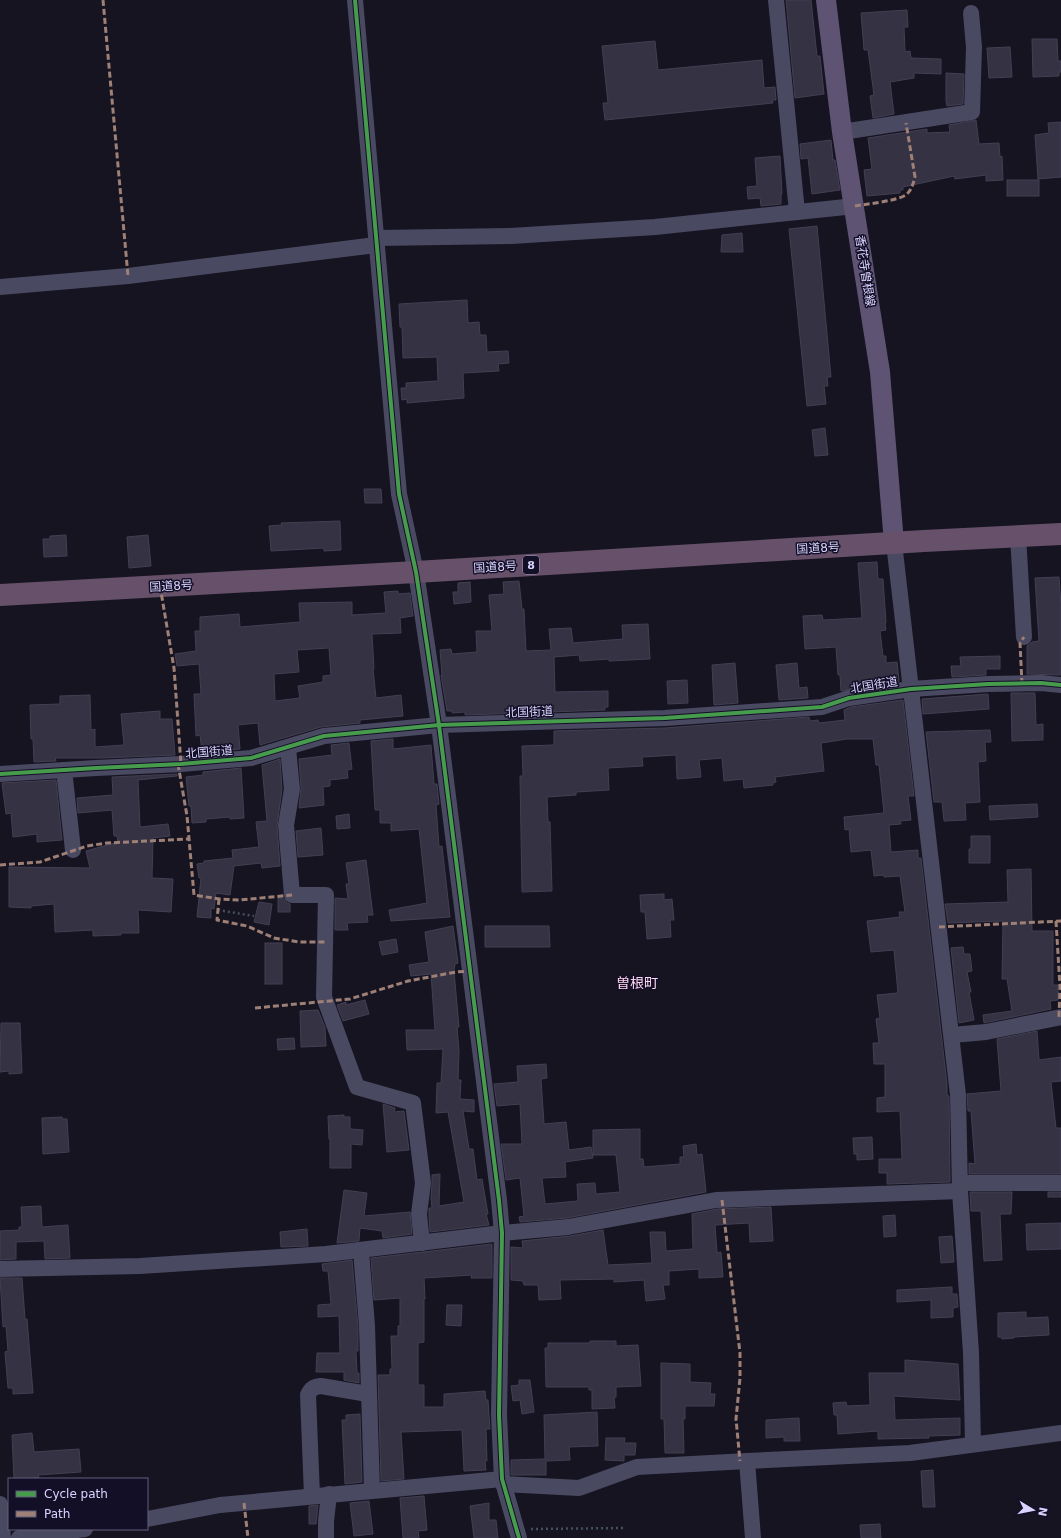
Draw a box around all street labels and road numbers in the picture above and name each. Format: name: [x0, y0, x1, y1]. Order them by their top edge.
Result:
street label: 香花寺曽根線: [852, 234, 878, 308]
street label: 国道8号: [796, 540, 840, 556]
road number: 8: [523, 556, 539, 574]
street label: 国道8号: [473, 559, 517, 575]
street label: 国道8号: [149, 578, 193, 594]
street label: 北国街道: [849, 674, 899, 696]
street label: 北国街道: [505, 704, 553, 720]
street label: 北国街道: [184, 743, 234, 761]

